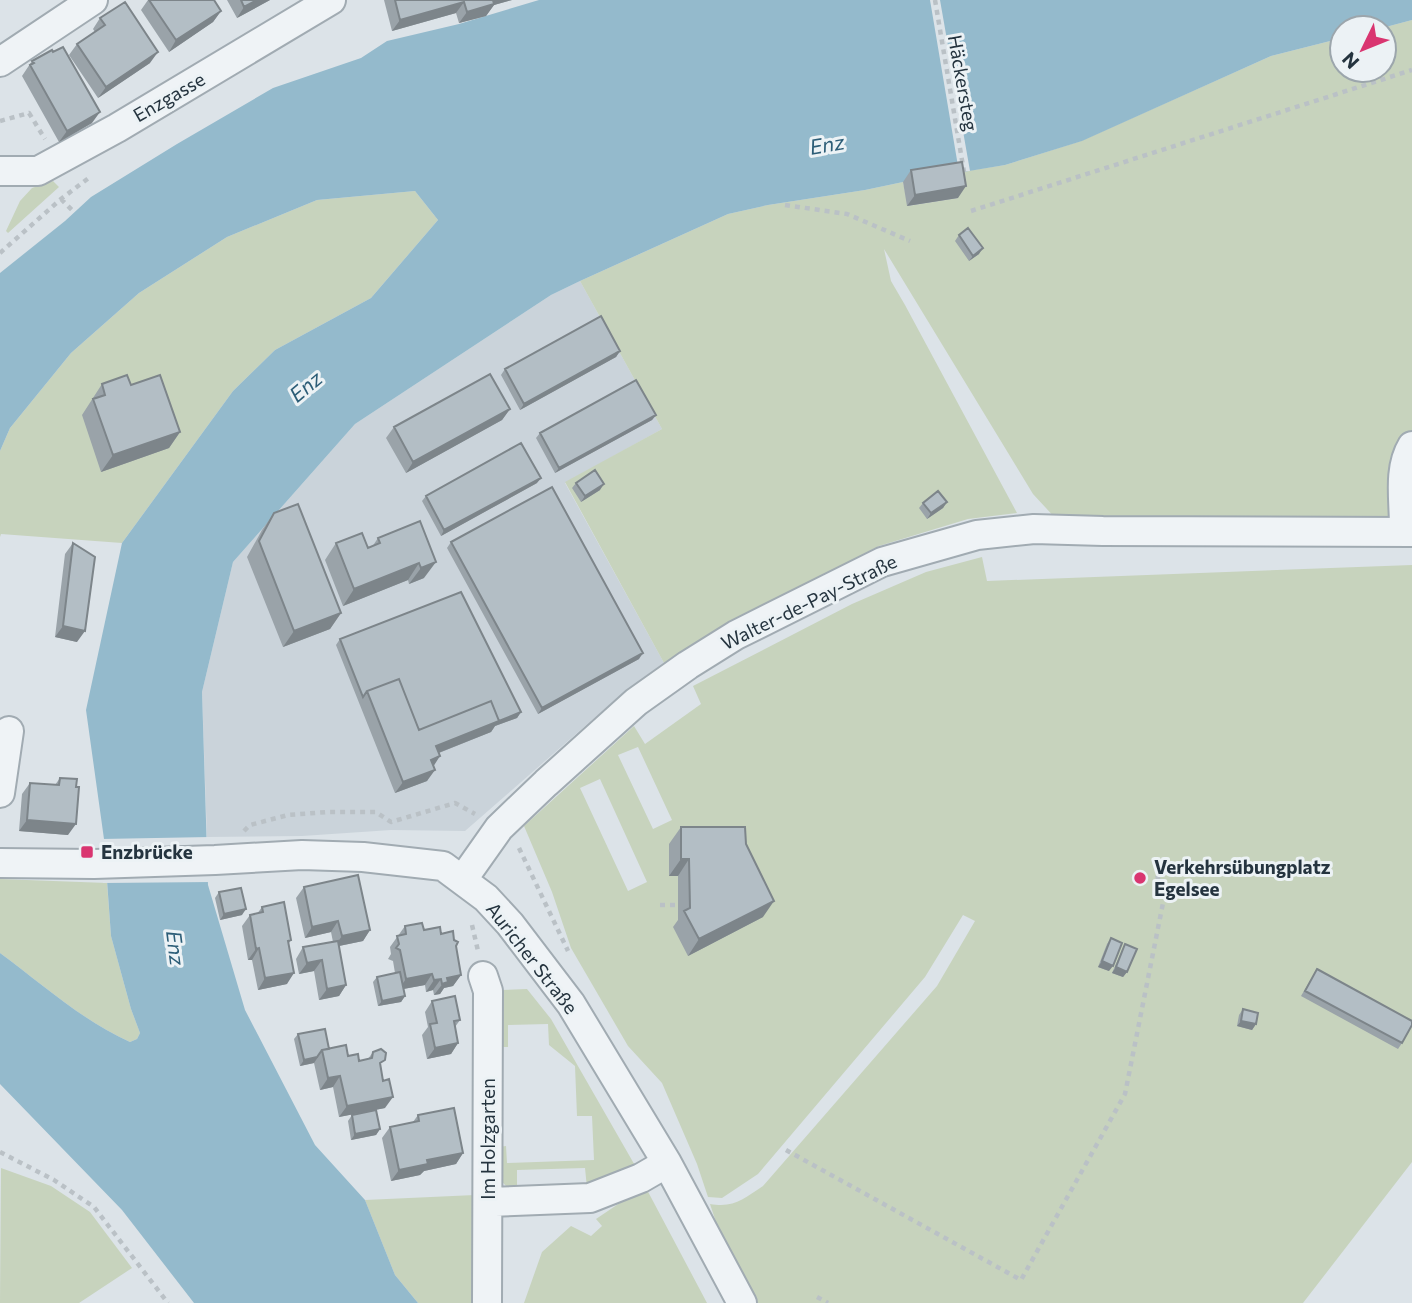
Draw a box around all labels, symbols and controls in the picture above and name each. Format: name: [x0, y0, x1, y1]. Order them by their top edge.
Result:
north arrow: [1328, 14, 1398, 84]
street label: Häckersteg: [944, 33, 983, 133]
text: N: [1337, 48, 1363, 74]
street label: Enzgasse: [129, 67, 209, 126]
water label: Enz: [807, 128, 847, 159]
water label: Enz: [284, 365, 327, 407]
street label: Walter-de-Pay-Straße: [717, 549, 900, 654]
place label: Enzbrücke: [101, 840, 193, 863]
marker: Enzbrücke: [79, 844, 95, 860]
place label: Verkehrsübungplatz Egelsee: [1154, 855, 1331, 900]
marker: Verkehrsübungplatz Egelsee: [1132, 870, 1148, 886]
street label: Auricher Straße: [482, 897, 583, 1018]
water label: Enz: [162, 929, 191, 967]
street label: Im Holzgarten: [476, 1078, 499, 1200]

